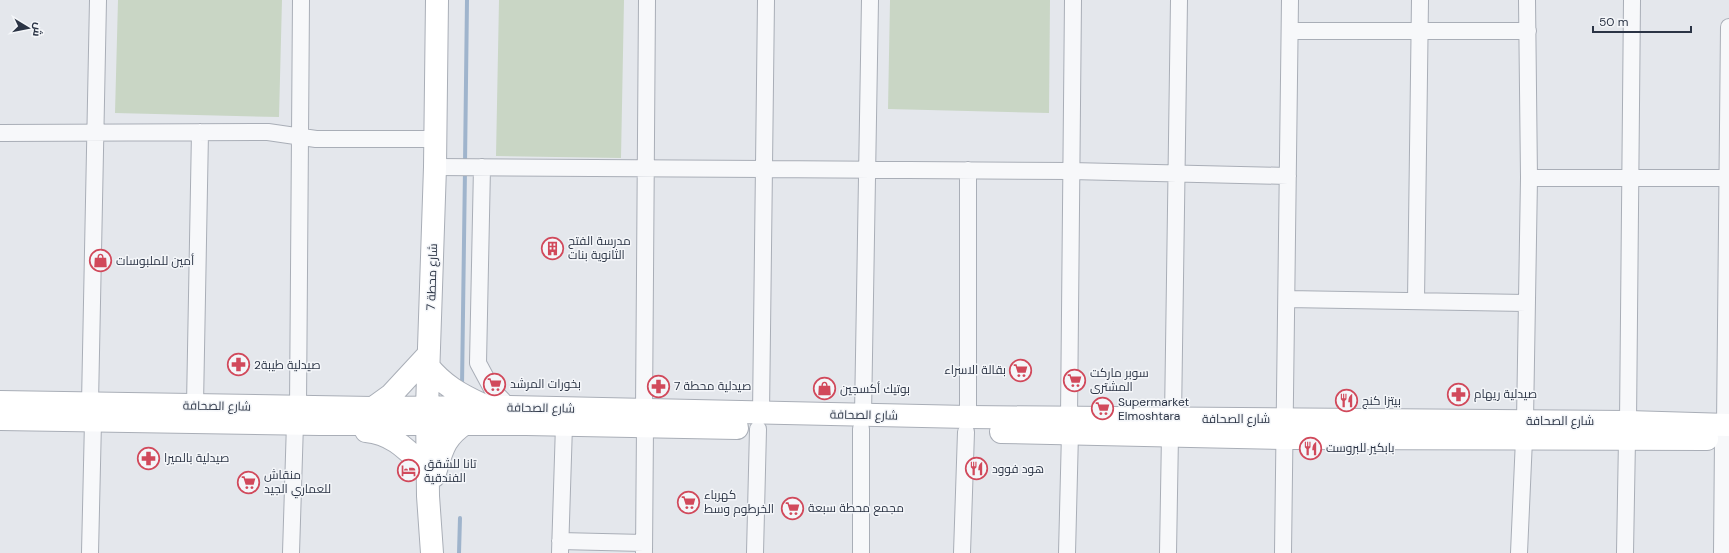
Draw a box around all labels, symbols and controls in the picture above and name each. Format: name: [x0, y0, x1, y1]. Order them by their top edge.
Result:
north arrow: [8, 8, 48, 48]
scale bar: [1593, 8, 1691, 34]
text: 50 m: [1599, 14, 1628, 30]
text: ش: [30, 22, 46, 38]
place label: مدرسة الفتح الثانوية بنات: [568, 233, 631, 263]
building icon: مدرسة الفتح الثانوية بنات: [539, 235, 565, 261]
street label: شارع محطة 7: [423, 243, 441, 311]
shop icon: أمين للملبوسات: [88, 248, 114, 274]
place label: أمين للملبوسات: [116, 253, 194, 269]
pharmacy icon: صيدلية طيبة2: [225, 352, 251, 378]
place label: صيدلية طيبة2: [254, 357, 321, 373]
supermarket icon: بقالة الاسراء: [1008, 357, 1034, 383]
place label: بقالة الاسراء: [944, 362, 1006, 378]
place label: سوبر ماركت المشترى: [1090, 365, 1149, 395]
supermarket icon: سوبر ماركت المشترى: [1062, 367, 1088, 393]
supermarket icon: بخورات المرشد: [482, 371, 508, 397]
pharmacy icon: صيدلية محطة 7: [646, 373, 672, 399]
place label: بخورات المرشد: [510, 376, 581, 392]
shop icon: بوتيك أكسجين: [811, 376, 837, 402]
place label: صيدلية محطة 7: [674, 378, 751, 394]
place label: بوتيك أكسجين: [840, 381, 910, 397]
pharmacy icon: صيدلية ريهام: [1446, 381, 1472, 407]
place label: صيدلية ريهام: [1474, 386, 1537, 402]
restaurant icon: بيتزا كنج: [1334, 388, 1360, 414]
place label: بيتزا كنج: [1362, 393, 1401, 409]
place label: Supermarket Elmoshtara: [1118, 394, 1189, 424]
supermarket icon: Supermarket Elmoshtara: [1089, 396, 1115, 422]
street label: شارع الصحافة: [183, 397, 251, 415]
street label: شارع الصحافة: [507, 399, 575, 417]
street label: شارع الصحافة: [830, 406, 898, 424]
street label: شارع الصحافة: [1202, 411, 1270, 427]
street label: شارع الصحافة: [1526, 413, 1594, 429]
restaurant icon: بابكير للبروست: [1298, 435, 1324, 461]
place label: بابكير للبروست: [1326, 440, 1395, 456]
pharmacy icon: صيدلية بالميرا: [136, 445, 162, 471]
place label: صيدلية بالميرا: [164, 450, 229, 466]
place label: تانا للشقق الفندقية: [424, 456, 477, 486]
restaurant icon: هود فوود: [963, 456, 989, 482]
hotel icon: تانا للشقق الفندقية: [395, 458, 421, 484]
place label: هود فوود: [992, 461, 1044, 477]
place label: منقاش للعماري الجيد: [264, 467, 331, 499]
supermarket icon: منقاش للعماري الجيد: [236, 469, 262, 495]
place label: كهرباء الخرطوم وسط: [704, 487, 774, 517]
supermarket icon: كهرباء الخرطوم وسط: [675, 489, 701, 515]
supermarket icon: مجمع محطة سبعة: [779, 495, 805, 521]
place label: مجمع محطة سبعة: [808, 500, 904, 516]

